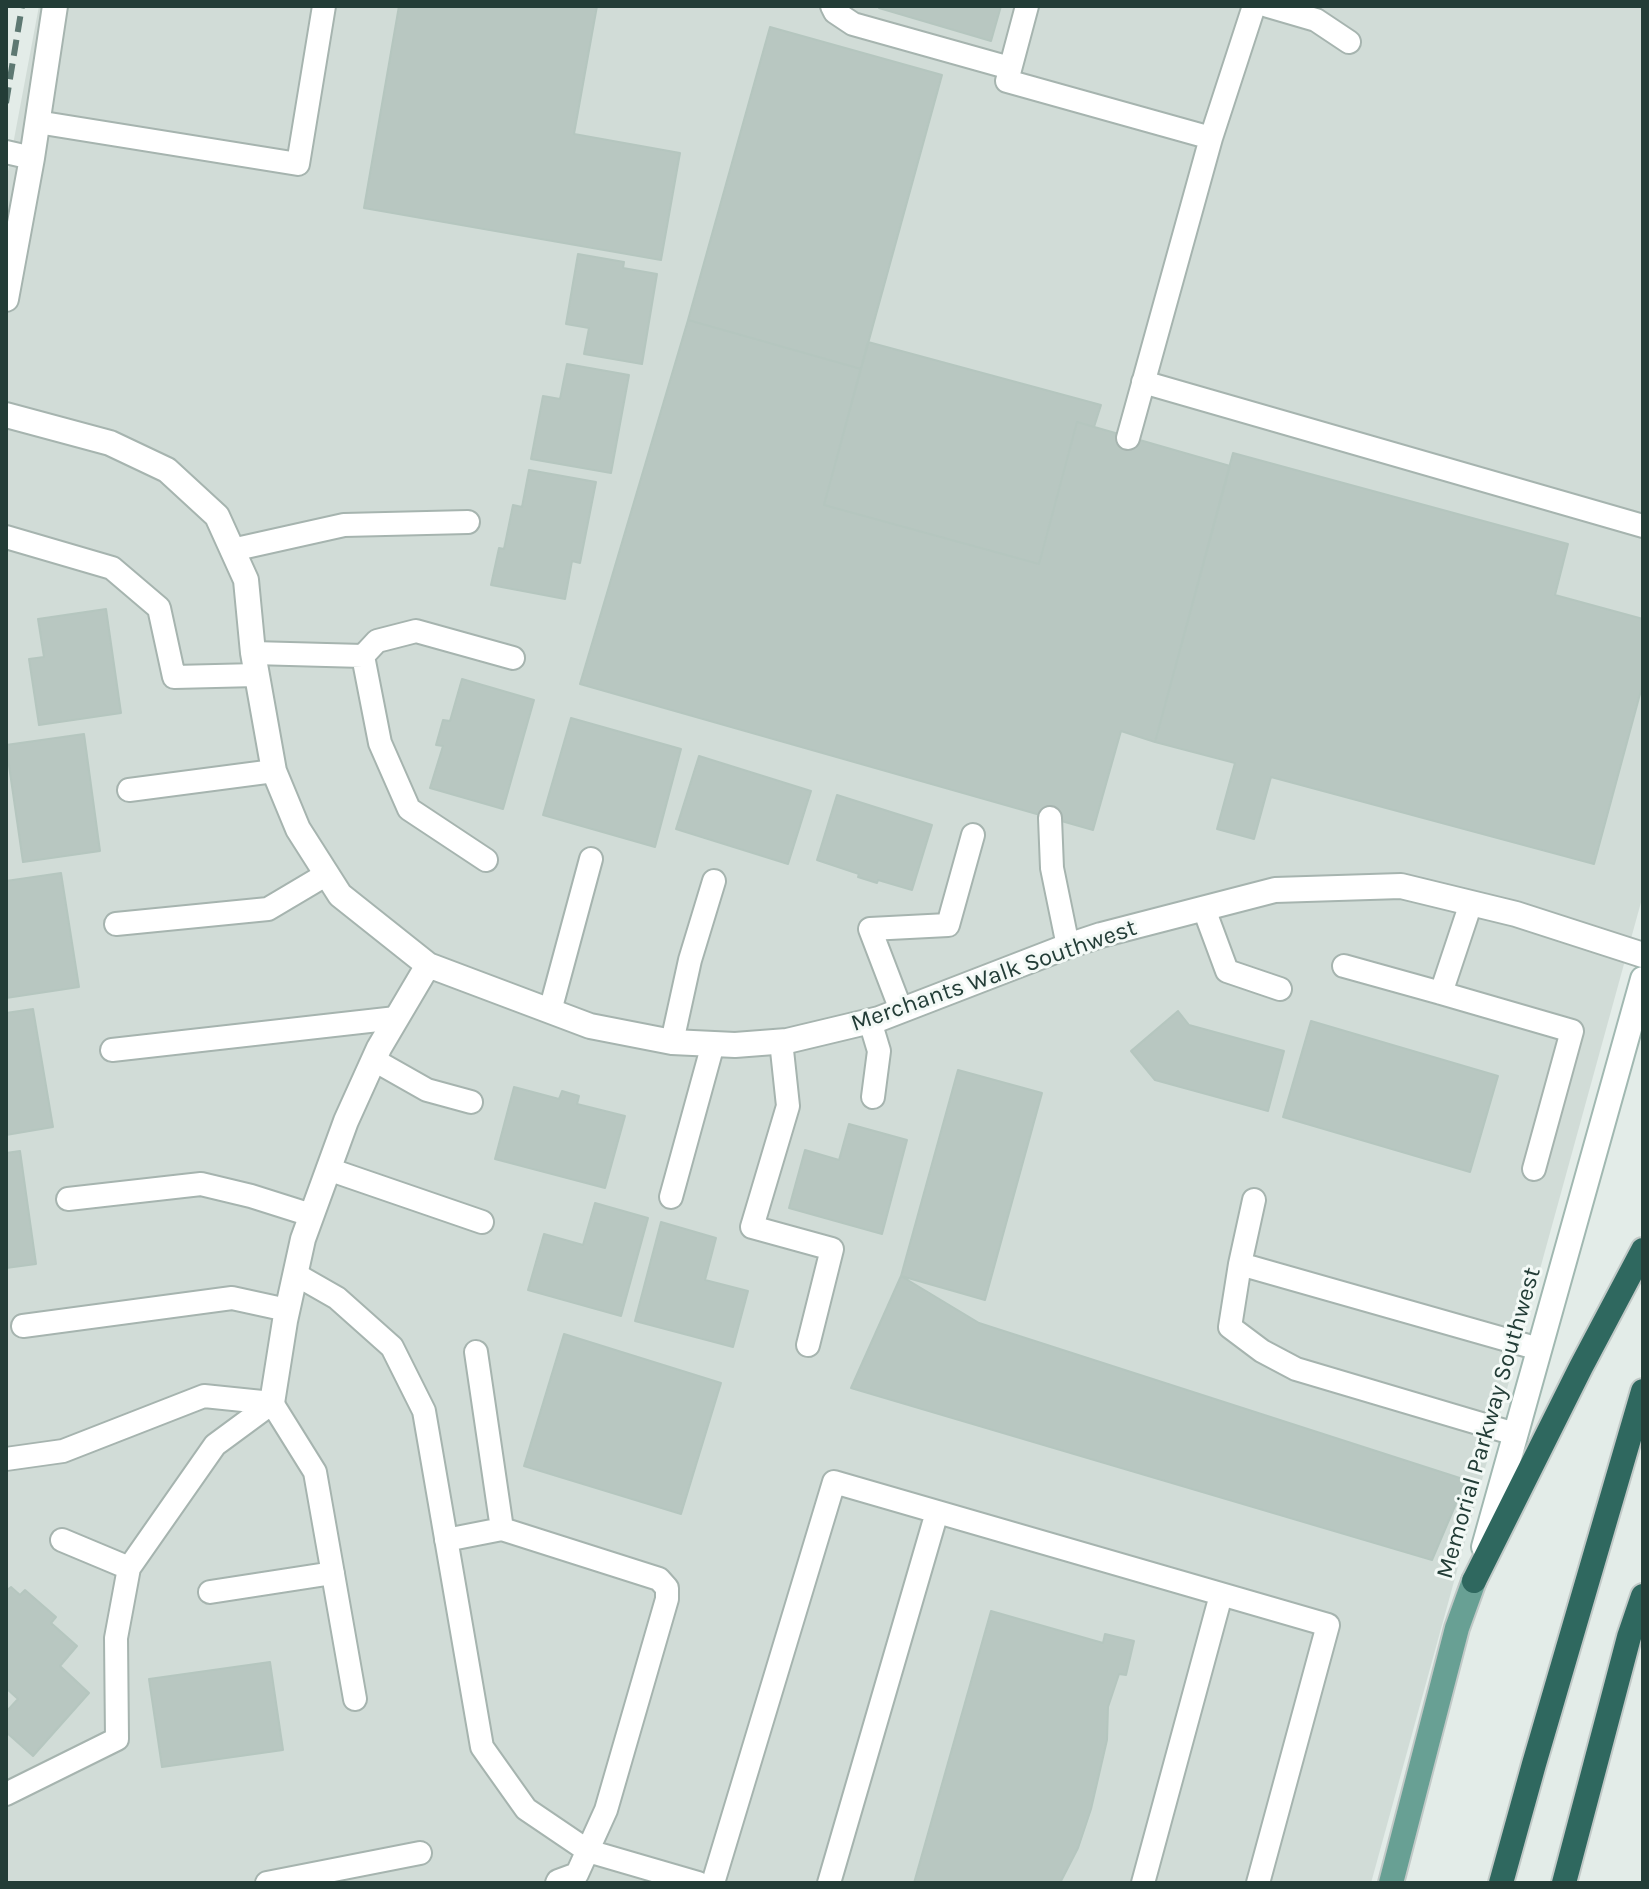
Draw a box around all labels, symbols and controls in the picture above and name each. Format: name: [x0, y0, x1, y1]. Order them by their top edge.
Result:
street label: Merchants Walk Southwest: [847, 914, 1141, 1038]
street label: Memorial Parkway Southwest: [1431, 1264, 1547, 1582]

